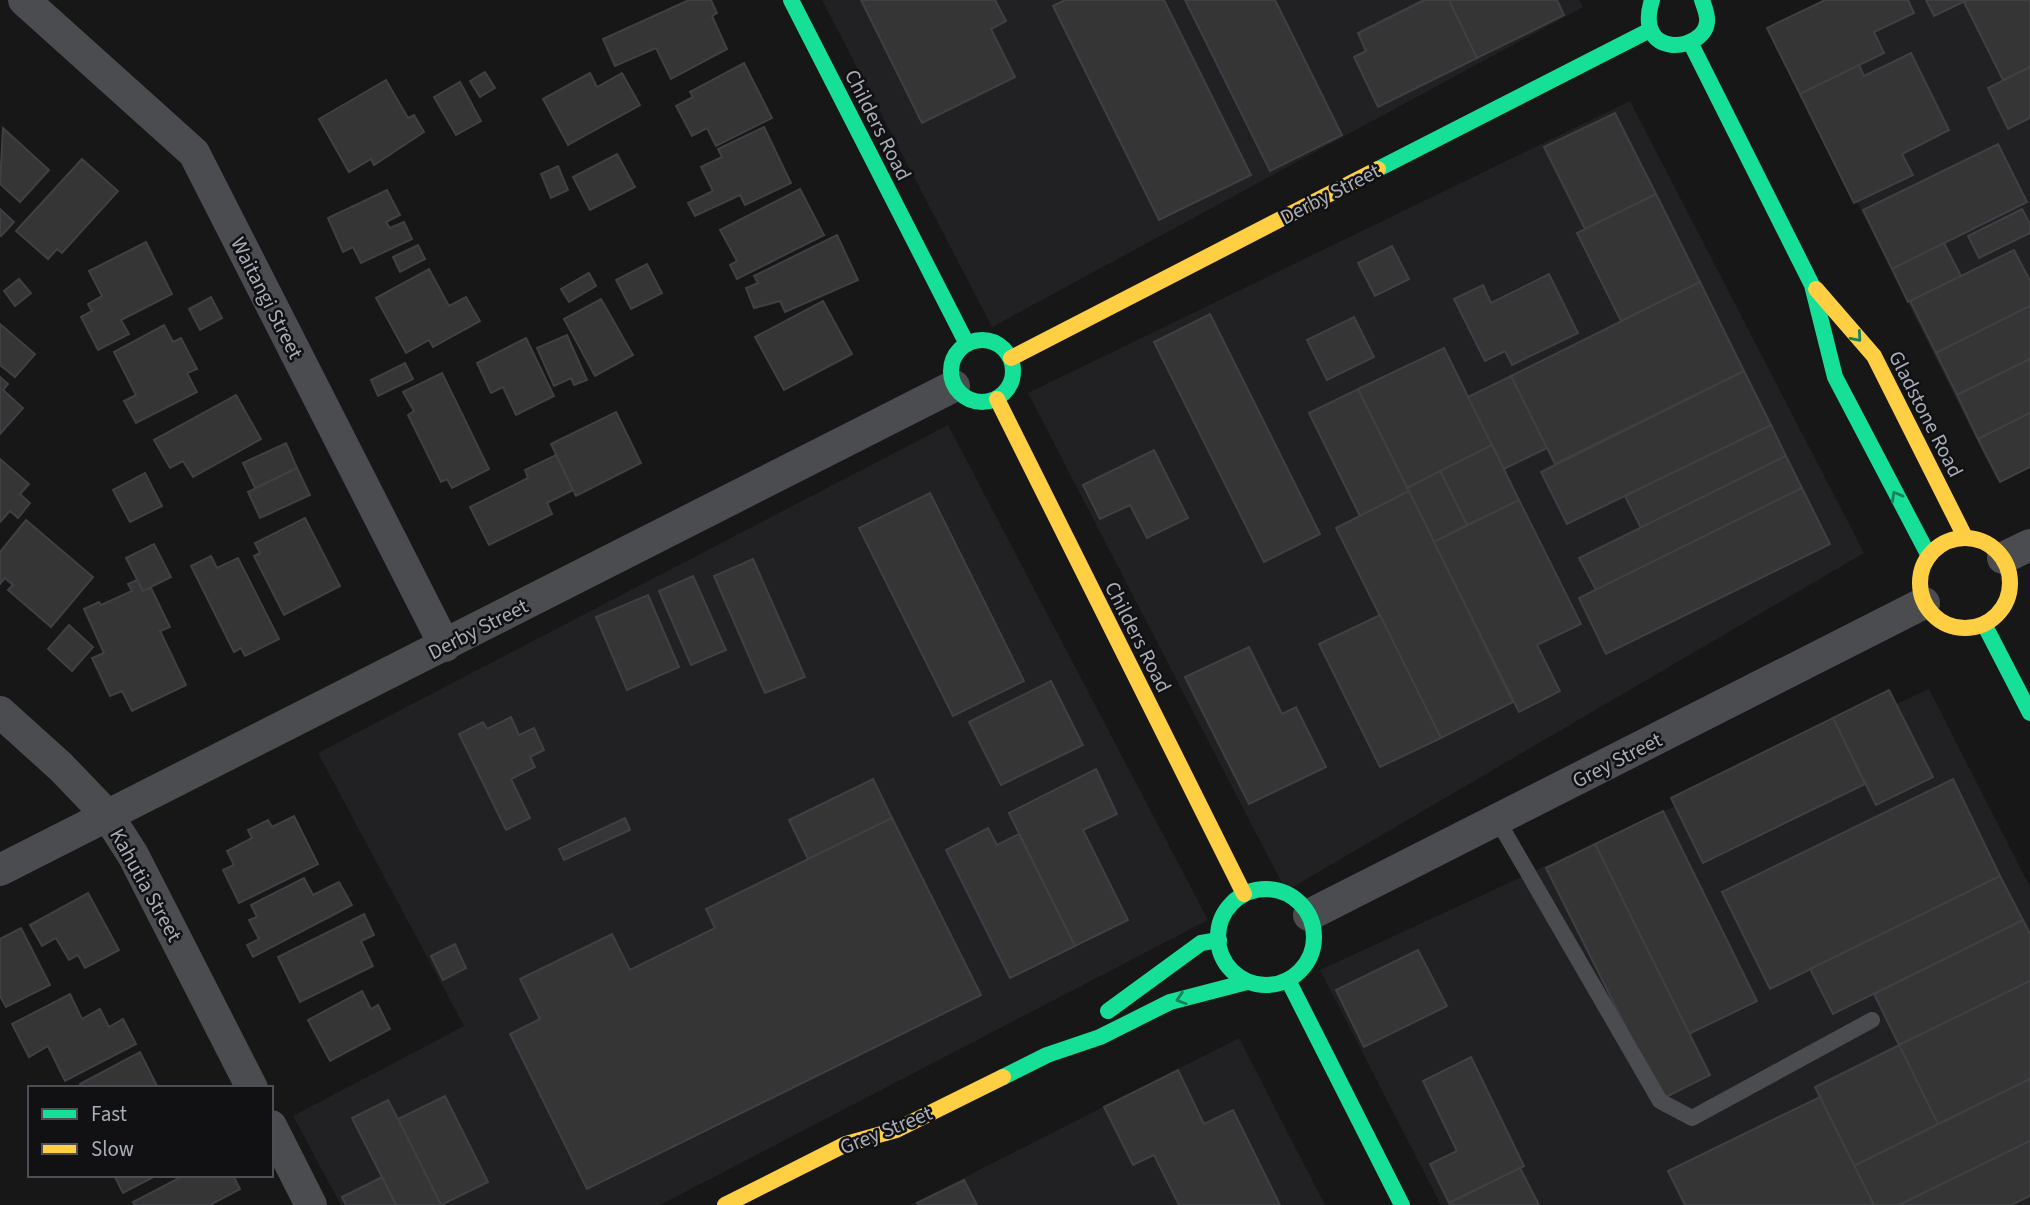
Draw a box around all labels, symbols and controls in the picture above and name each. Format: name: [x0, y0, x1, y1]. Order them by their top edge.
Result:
street label: Childers Road: [837, 64, 919, 186]
street label: Derby Street: [1275, 156, 1385, 232]
street label: Waitangi Street: [223, 232, 311, 364]
one-way arrow: [1849, 328, 1861, 341]
street label: Gladstone Road: [1881, 346, 1971, 482]
one-way arrow: [1891, 491, 1904, 503]
street label: Childers Road: [1097, 576, 1179, 698]
street label: Derby Street: [423, 591, 533, 667]
street label: Grey Street: [1567, 725, 1667, 795]
street label: Kahutia Street: [103, 823, 189, 947]
one-way arrow: [1175, 990, 1187, 1005]
legend: [28, 1086, 273, 1177]
street label: Grey Street: [835, 1098, 937, 1162]
text: Fast: [91, 1099, 127, 1129]
text: Slow: [91, 1134, 134, 1164]

